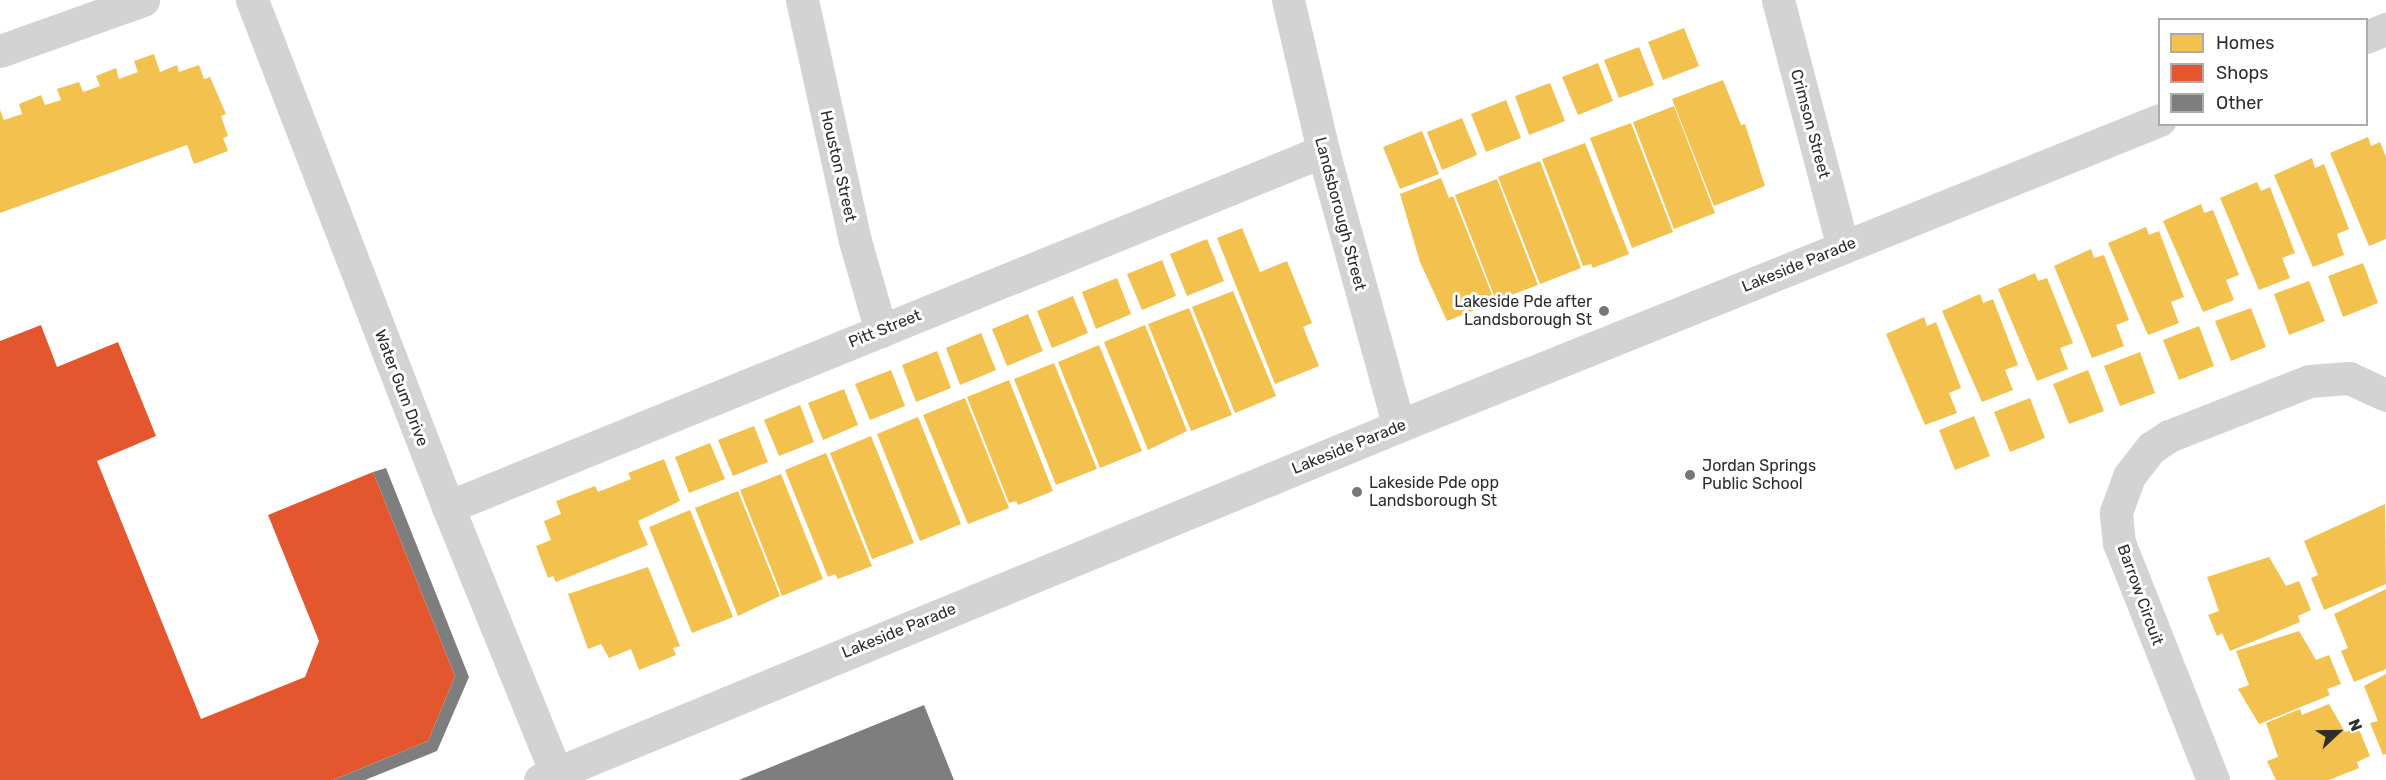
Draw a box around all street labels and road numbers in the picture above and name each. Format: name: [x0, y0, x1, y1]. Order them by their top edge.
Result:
street label: Crimson Street: [1786, 67, 1834, 181]
street label: Houston Street: [816, 108, 860, 224]
street label: Landsborough Street: [1310, 135, 1370, 293]
street label: Lakeside Parade: [1739, 233, 1859, 297]
street label: Pitt Street: [846, 306, 924, 352]
street label: Water Gum Drive: [370, 327, 432, 449]
street label: Lakeside Parade: [1289, 415, 1409, 479]
street label: Barrow Circuit: [2113, 542, 2167, 648]
street label: Lakeside Parade: [839, 599, 959, 663]

